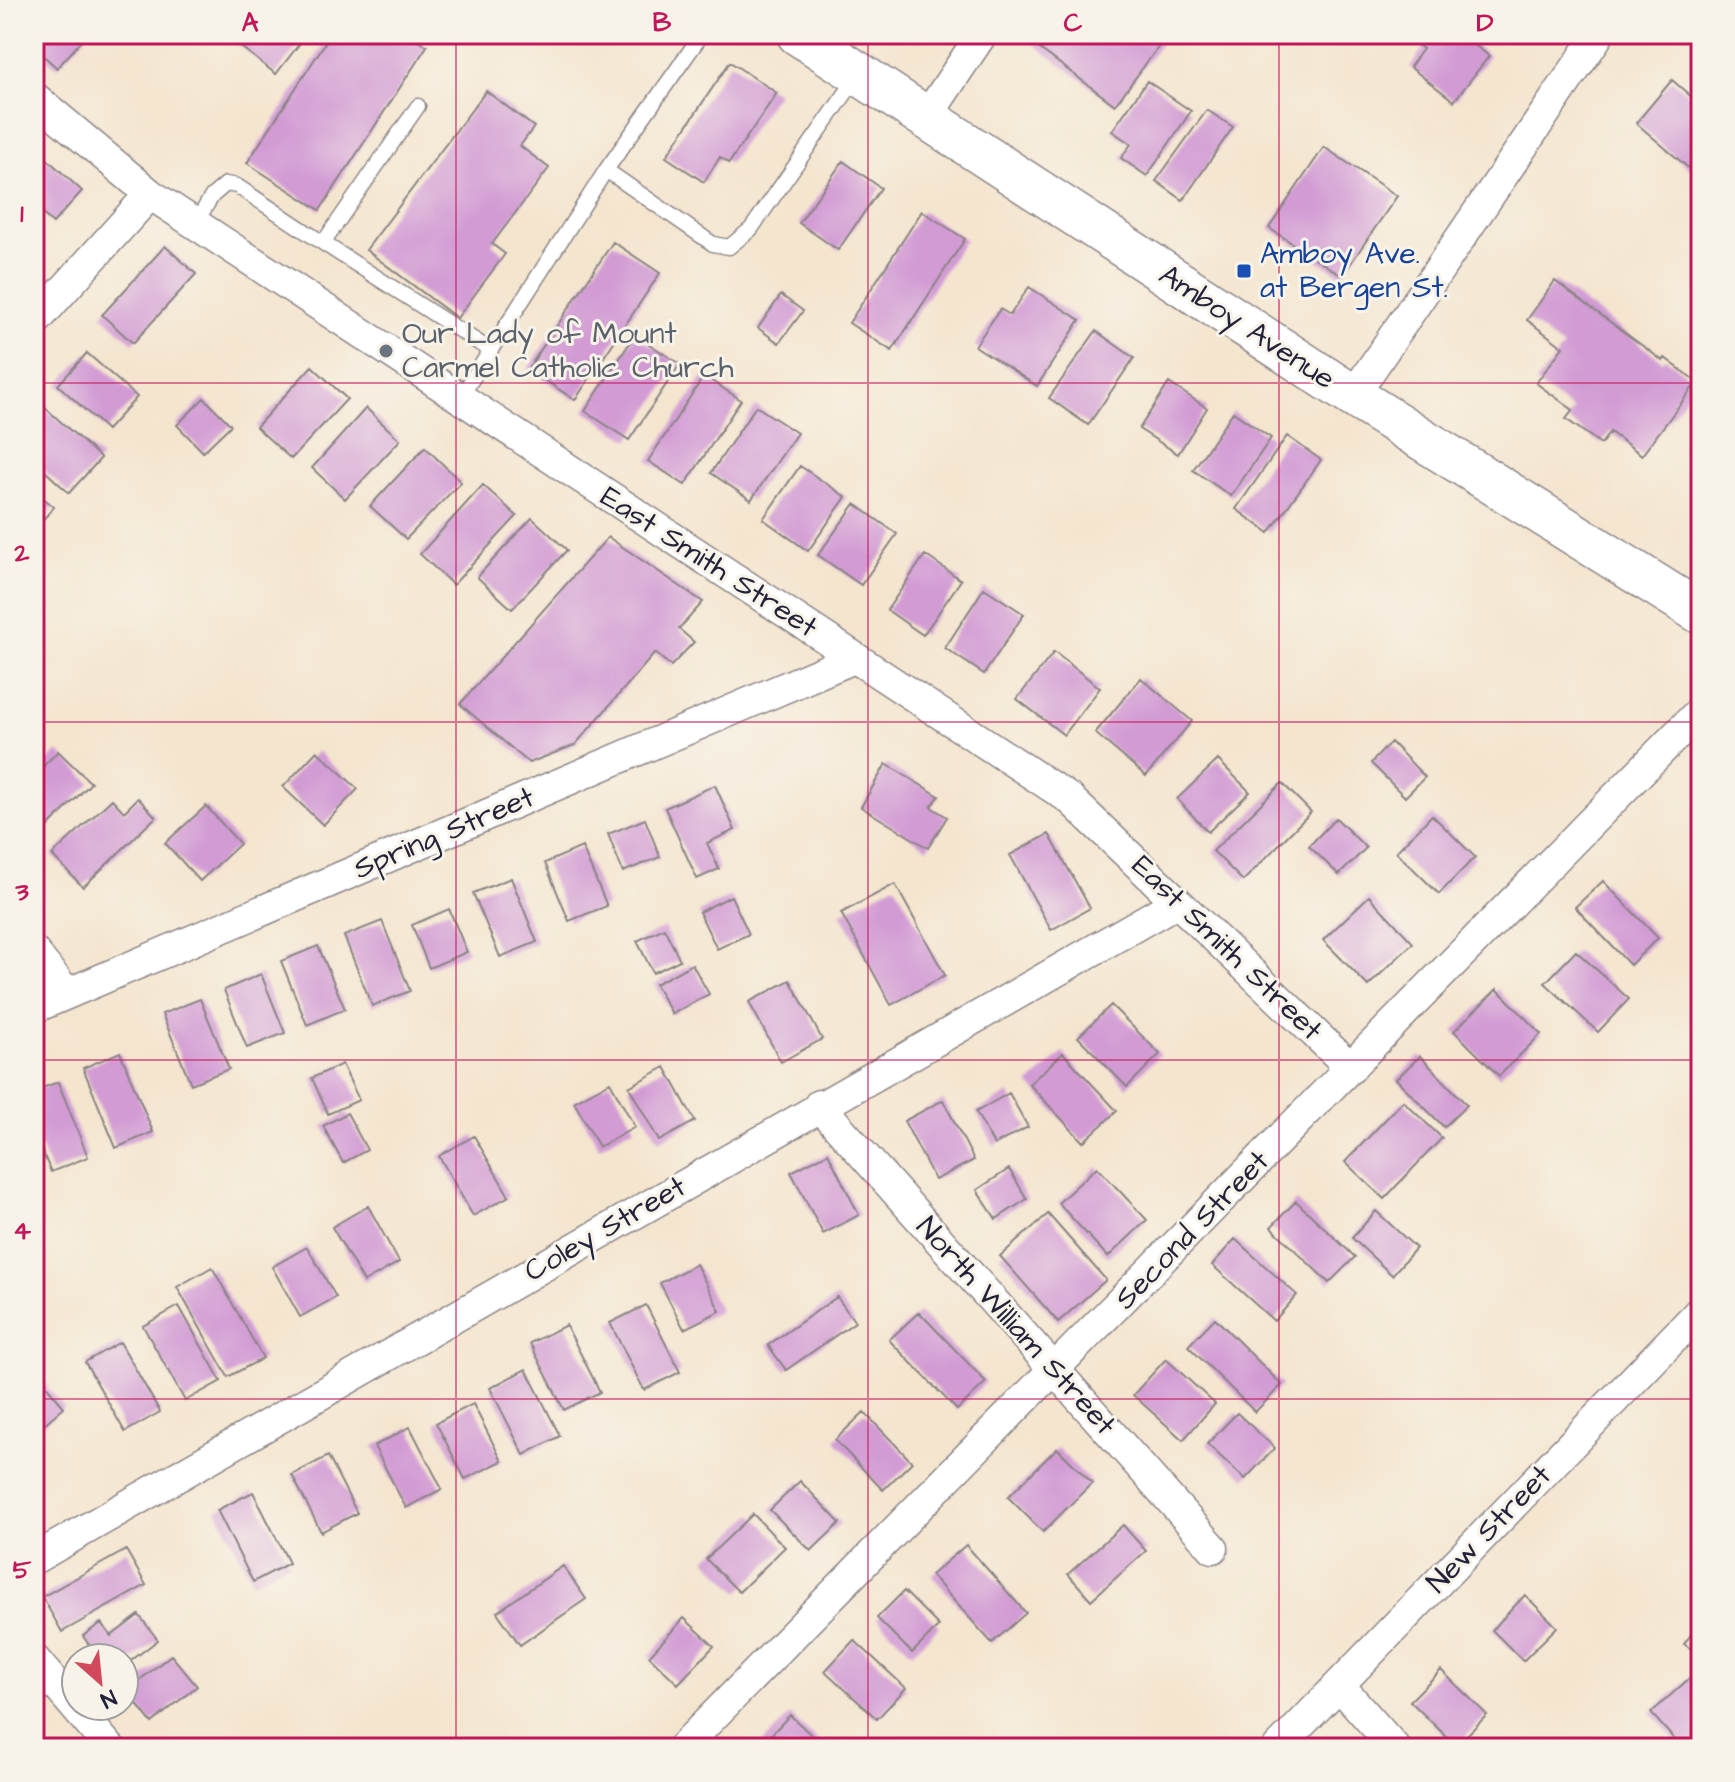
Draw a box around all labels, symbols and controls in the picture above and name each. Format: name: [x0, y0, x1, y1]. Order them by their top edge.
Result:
text: A: [242, 5, 259, 41]
text: B: [653, 5, 672, 41]
text: C: [1064, 5, 1083, 41]
text: D: [1477, 5, 1494, 41]
text: 1: [20, 196, 24, 232]
place label: Amboy Ave. at Bergen St.: [1260, 233, 1448, 310]
street label: Amboy Avenue: [1150, 254, 1343, 401]
marker: Amboy Ave. at Bergen St.: [1235, 262, 1253, 280]
place label: Our Lady of Mount Carmel Catholic Church: [402, 313, 734, 389]
marker: Our Lady of Mount Carmel Catholic Church: [377, 342, 395, 360]
street label: East Smith Street: [592, 476, 826, 648]
text: 2: [14, 535, 30, 571]
street label: Spring Street: [347, 776, 541, 891]
street label: East Smith Street: [1122, 846, 1332, 1050]
text: 3: [14, 874, 29, 910]
street label: Second Street: [1105, 1141, 1279, 1319]
street label: Coley Street: [517, 1166, 694, 1293]
street label: North William Street: [906, 1207, 1126, 1445]
text: 4: [13, 1213, 31, 1249]
street label: New Street: [1417, 1455, 1561, 1603]
text: 5: [13, 1552, 32, 1588]
north arrow: [60, 1642, 140, 1722]
text: N: [95, 1682, 122, 1716]

